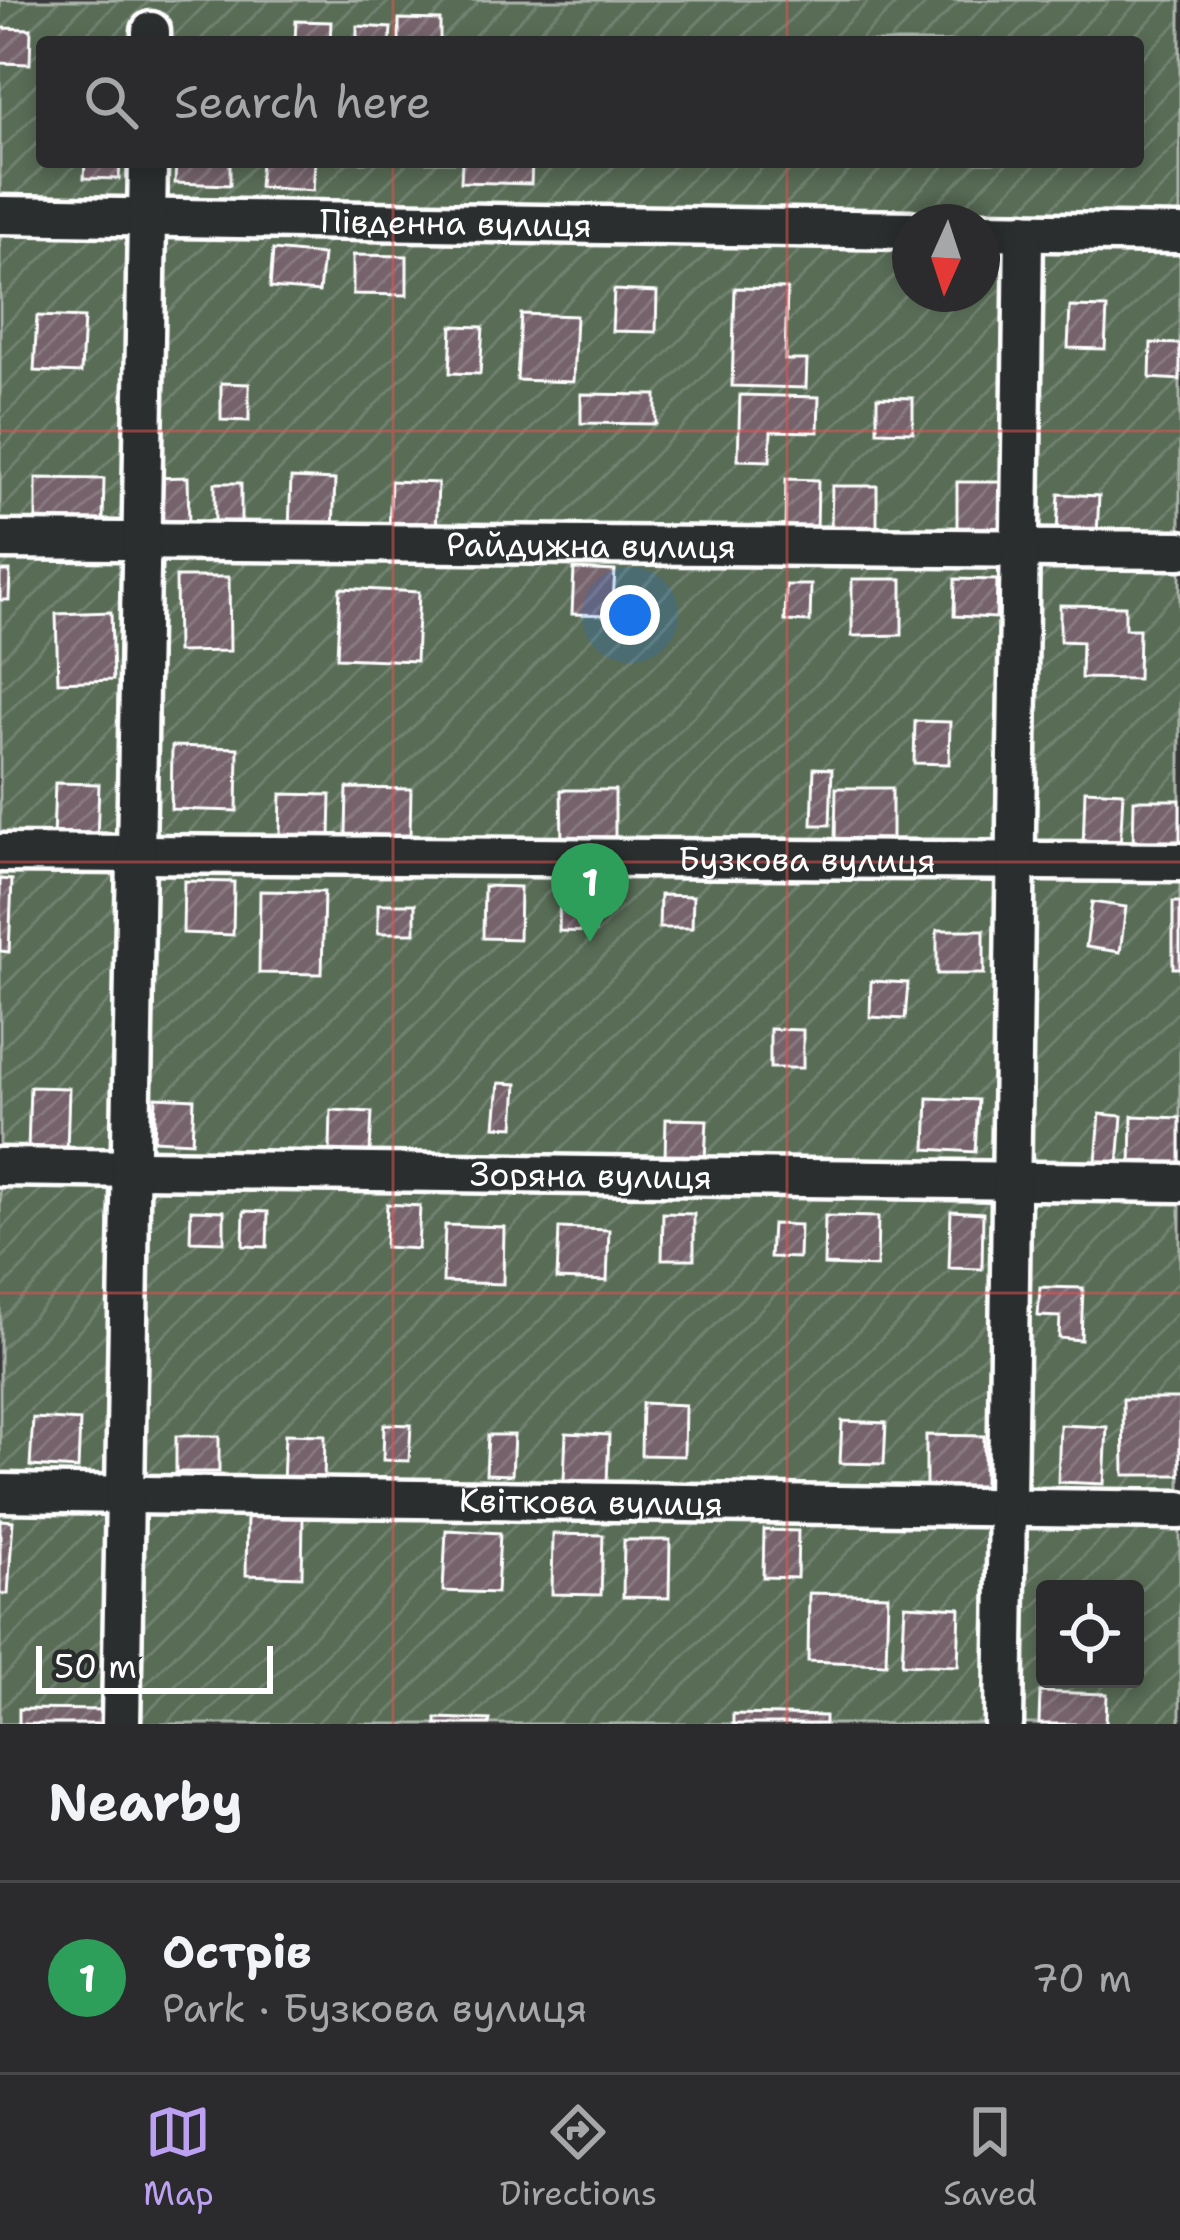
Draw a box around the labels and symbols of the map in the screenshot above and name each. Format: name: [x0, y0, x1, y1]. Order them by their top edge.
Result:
street label: Південна вулиця: [320, 198, 592, 248]
north arrow: [892, 204, 1000, 312]
street label: Райдужна вулиця: [446, 522, 736, 569]
your location: [600, 585, 660, 645]
street label: Бузкова вулиця: [678, 836, 936, 883]
pin: 1: [551, 843, 629, 942]
street label: Зоряна вулиця: [470, 1151, 712, 1200]
street label: Квіткова вулиця: [459, 1478, 723, 1526]
scale bar: [36, 1640, 273, 1693]

